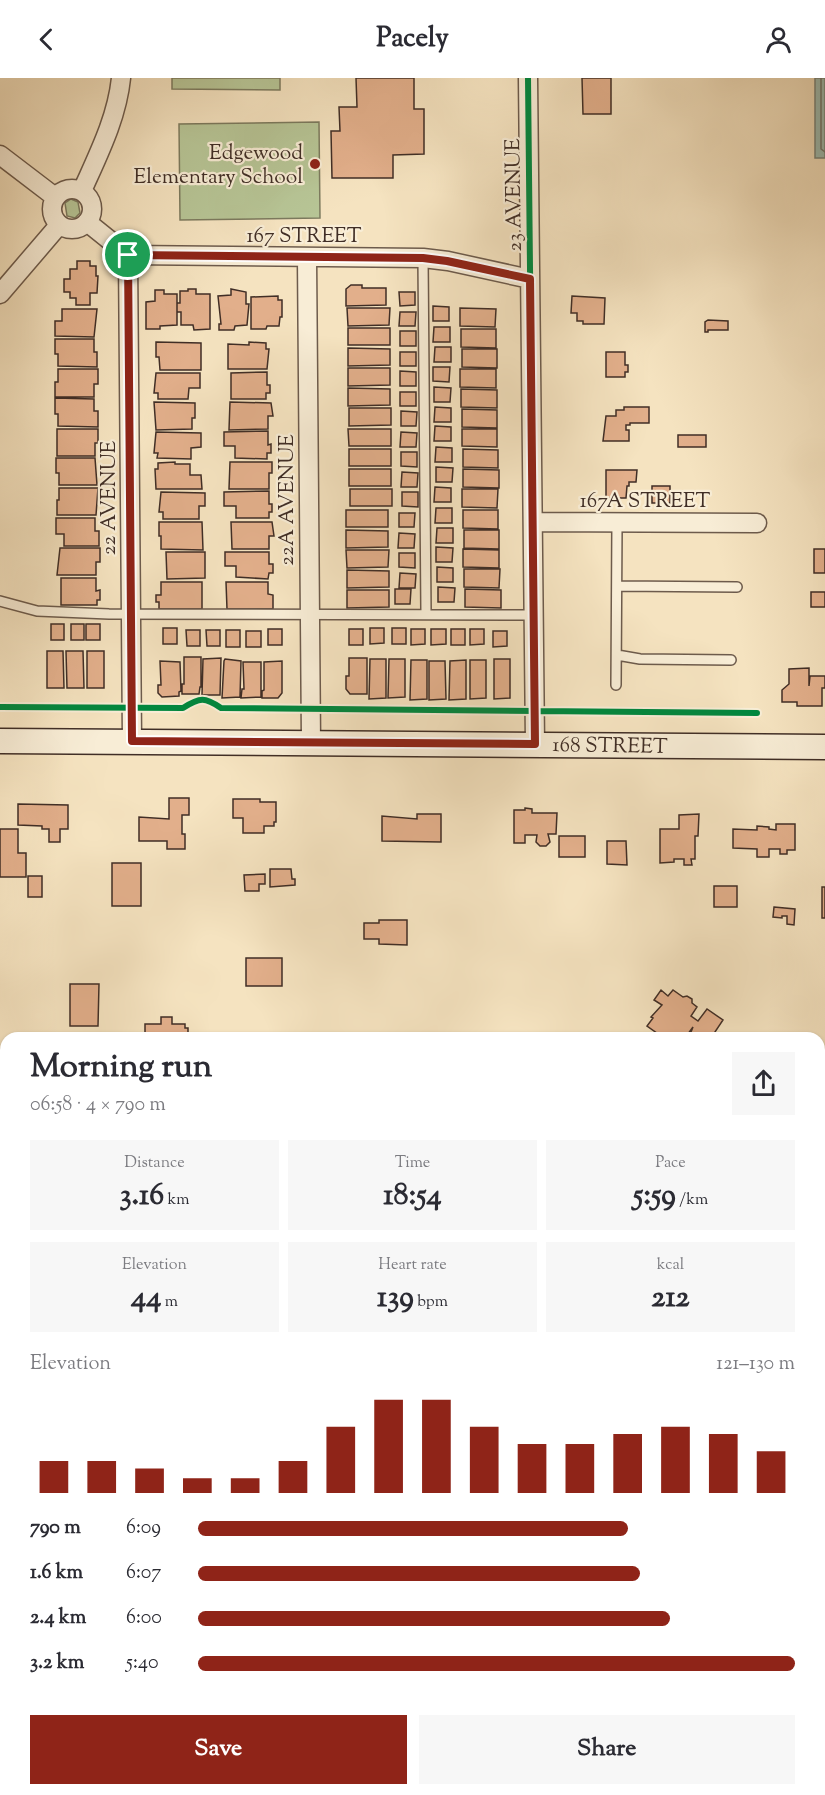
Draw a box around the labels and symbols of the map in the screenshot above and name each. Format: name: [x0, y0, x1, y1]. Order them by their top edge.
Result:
street label: 23 AVENUE: [499, 138, 531, 252]
place label: Edgewood Elementary School: [134, 139, 303, 193]
marker: Edgewood Elementary School: [308, 157, 322, 171]
street label: 167 STREET: [246, 222, 362, 252]
pin: [102, 229, 153, 280]
street label: 22A AVENUE: [273, 434, 303, 566]
street label: 22 AVENUE: [95, 440, 125, 555]
street label: 167A STREET: [580, 487, 711, 517]
street label: 168 STREET: [552, 731, 668, 763]

